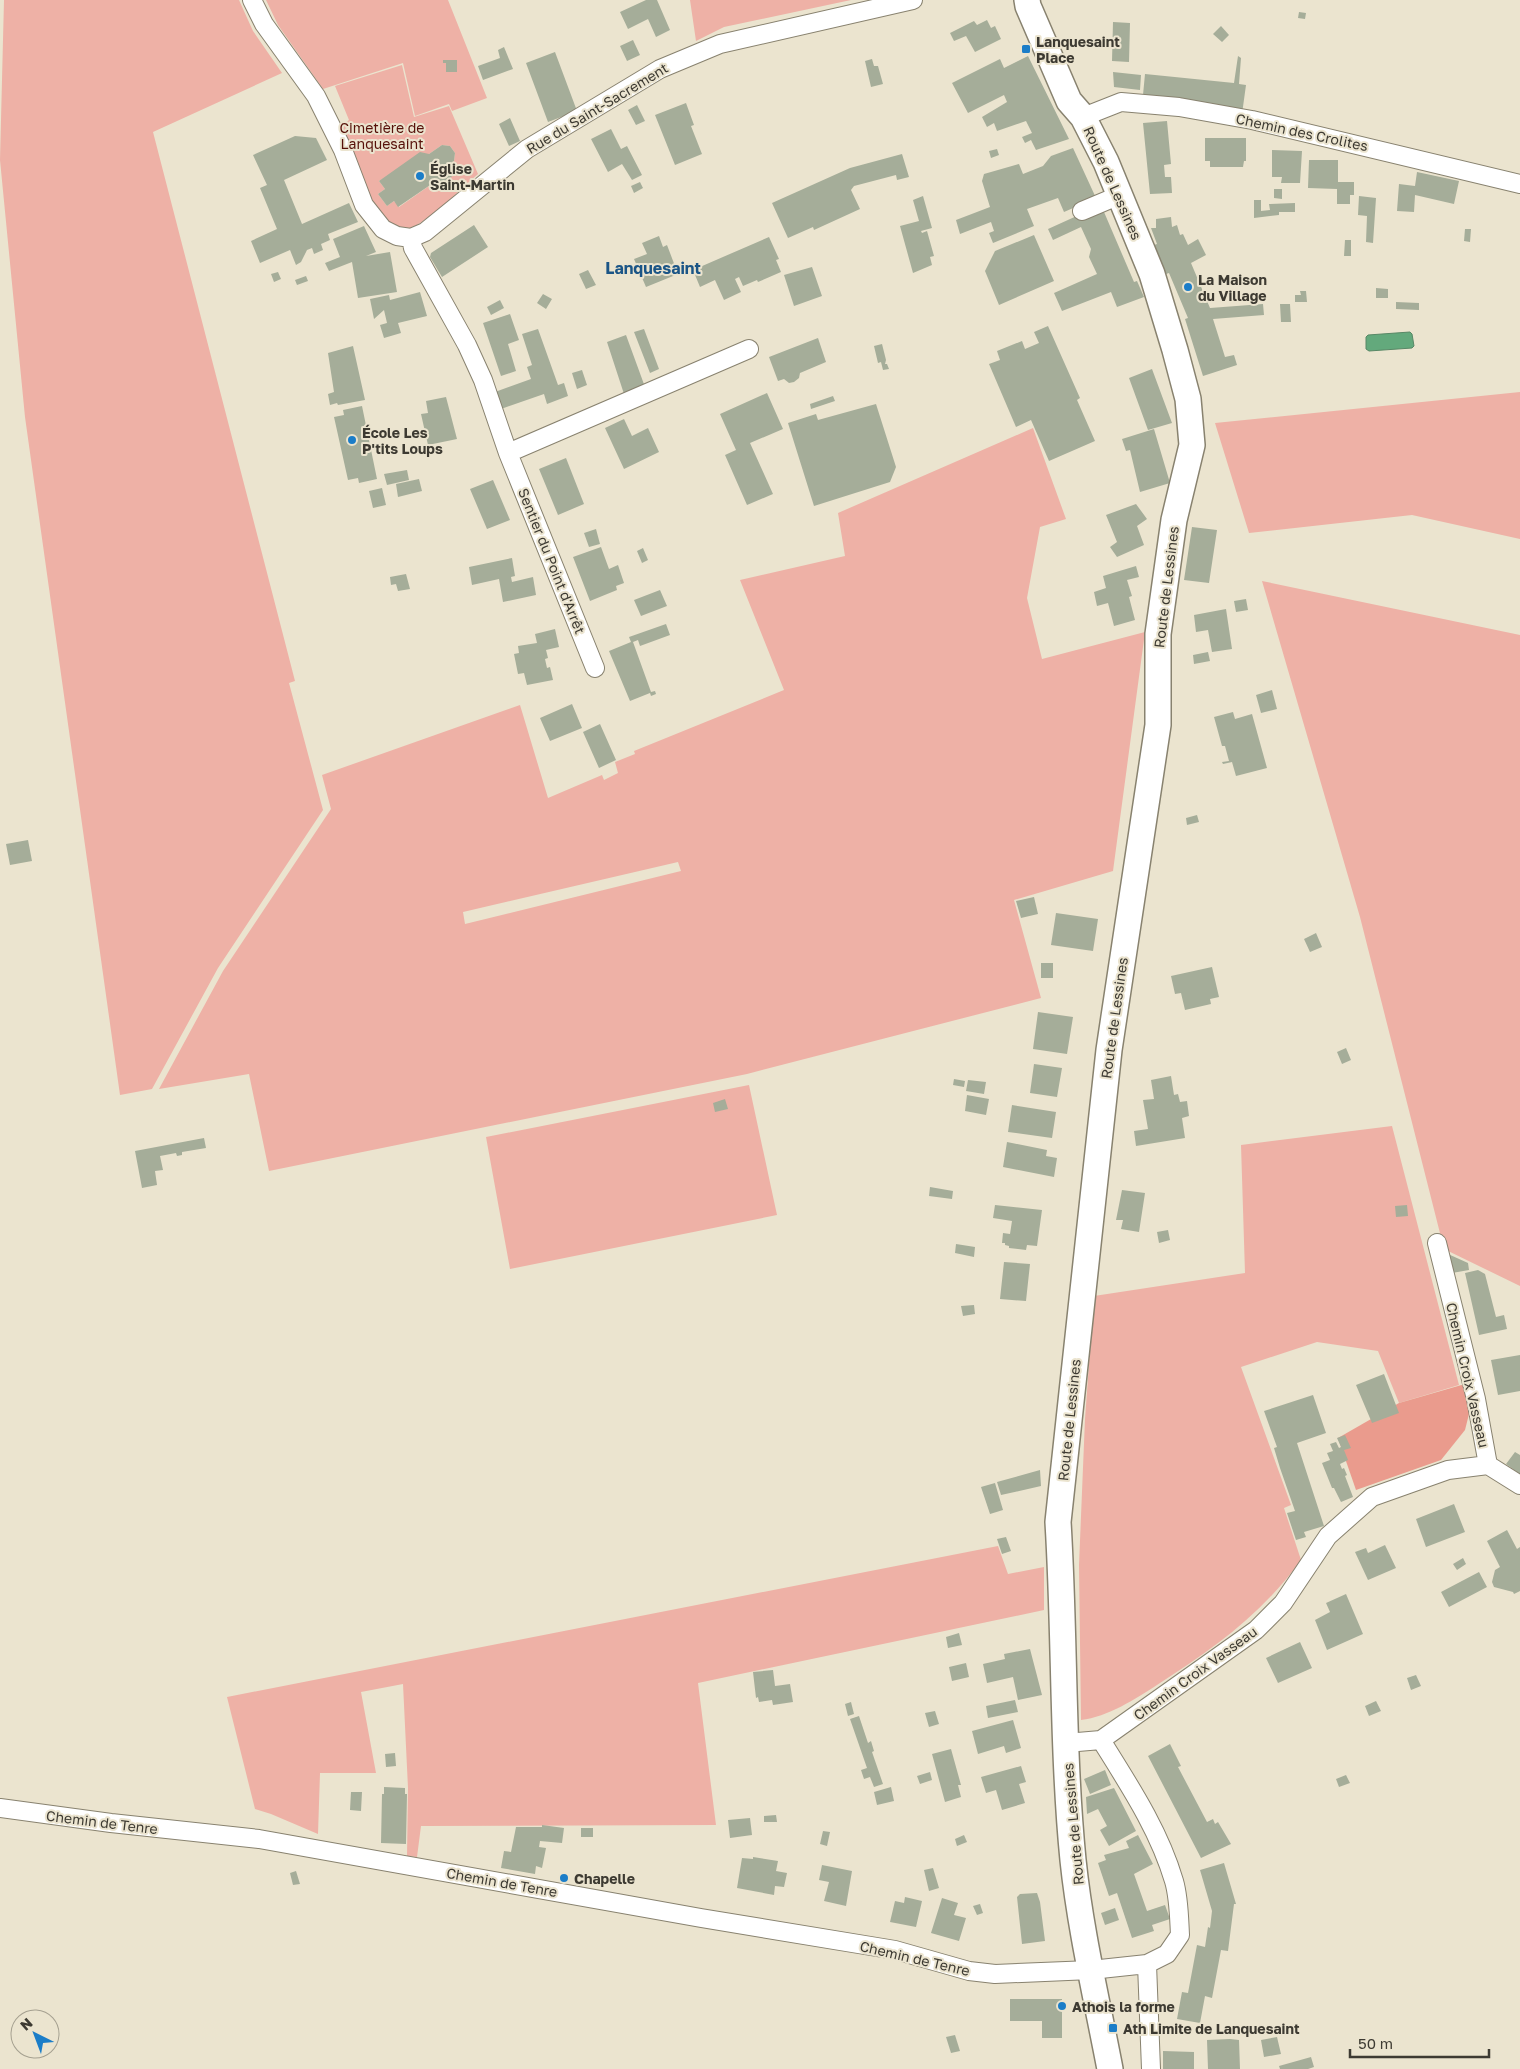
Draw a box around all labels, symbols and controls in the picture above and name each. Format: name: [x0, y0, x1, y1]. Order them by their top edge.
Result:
place label: Lanquesaint Place: [1036, 33, 1120, 66]
marker: Lanquesaint Place: [1020, 43, 1032, 55]
street label: Rue du Saint-Sacrement: [523, 59, 671, 157]
street label: Chemin des Crolites: [1234, 110, 1370, 154]
park label: Cimetière de Lanquesaint: [340, 119, 424, 152]
street label: Route de Lessines: [1080, 124, 1146, 242]
place label: Église Saint-Martin: [430, 160, 515, 193]
marker: Église Saint-Martin: [414, 170, 426, 182]
district label: Lanquesaint: [605, 258, 701, 278]
place label: La Maison du Village: [1198, 271, 1267, 304]
marker: La Maison du Village: [1182, 281, 1194, 293]
place label: École Les P'tits Loups: [362, 424, 443, 457]
marker: École Les P'tits Loups: [346, 434, 358, 446]
street label: Sentier du Point d'Arrêt: [515, 486, 589, 636]
street label: Route de Lessines: [1150, 525, 1182, 649]
street label: Route de Lessines: [1097, 956, 1131, 1080]
street label: Chemin Croix Vasseau: [1443, 1301, 1493, 1449]
street label: Route de Lessines: [1054, 1358, 1084, 1482]
street label: Chemin Croix Vasseau: [1130, 1622, 1260, 1724]
street label: Route de Lessines: [1059, 1762, 1087, 1886]
street label: Chemin de Tenre: [45, 1807, 159, 1837]
street label: Chemin de Tenre: [445, 1864, 559, 1900]
place label: Chapelle: [574, 1870, 635, 1887]
marker: Chapelle: [558, 1872, 570, 1884]
street label: Chemin de Tenre: [858, 1937, 972, 1979]
place label: Athois la forme: [1072, 1998, 1175, 2015]
marker: Athois la forme: [1056, 2000, 1068, 2012]
north arrow: [10, 2009, 60, 2059]
text: N: [16, 2014, 36, 2034]
place label: Ath Limite de Lanquesaint: [1123, 2020, 1300, 2037]
marker: Ath Limite de Lanquesaint: [1107, 2022, 1119, 2034]
scale bar: [1350, 2026, 1489, 2058]
text: 50 m: [1358, 2034, 1393, 2052]

